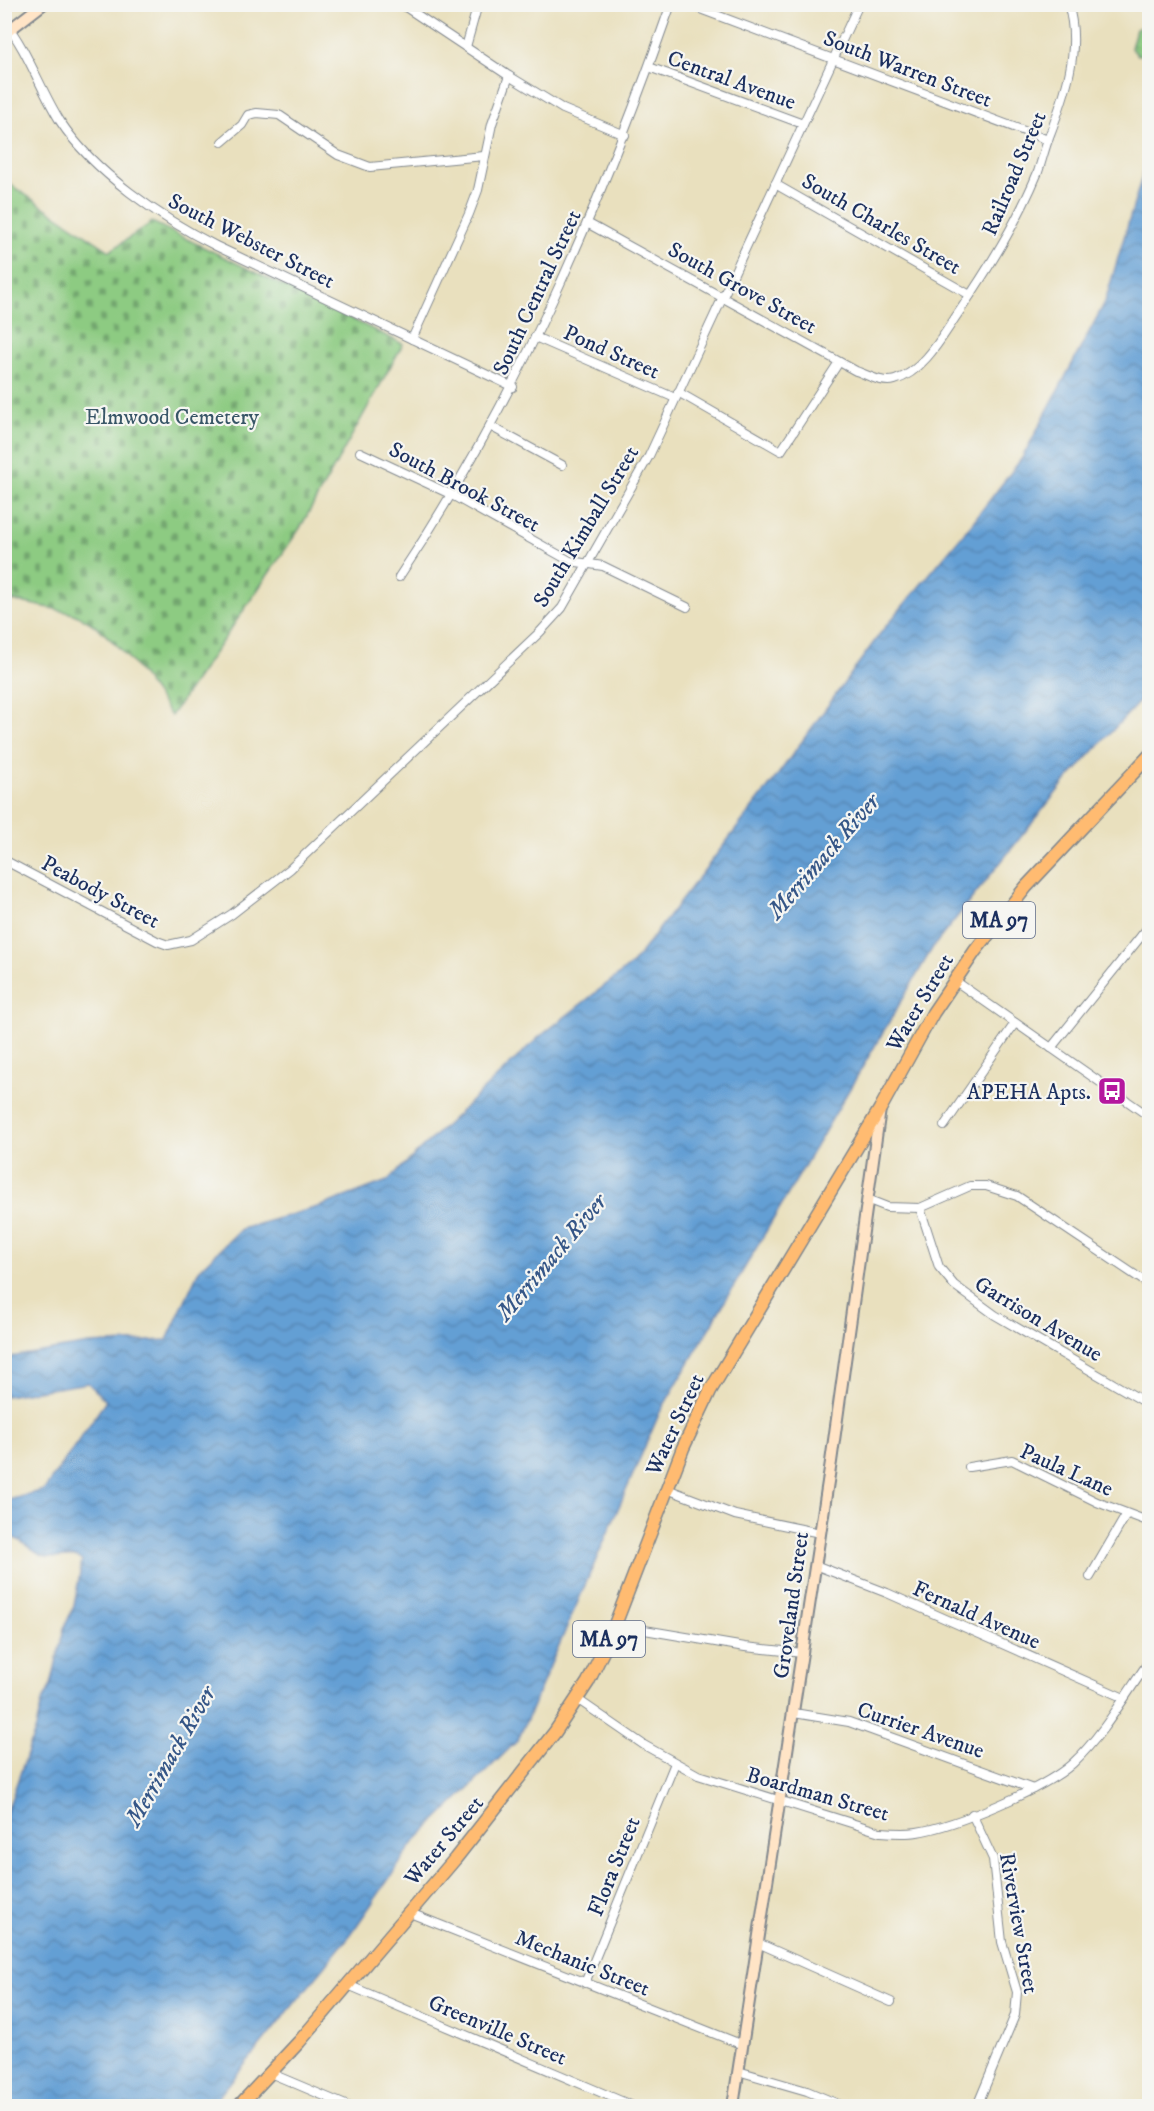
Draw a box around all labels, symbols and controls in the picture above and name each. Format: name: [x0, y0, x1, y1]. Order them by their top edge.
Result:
street label: South Warren Street: [819, 25, 995, 114]
street label: Central Avenue: [664, 45, 799, 116]
street label: Railroad Street: [976, 107, 1053, 240]
street label: South Charles Street: [797, 168, 966, 281]
street label: South Webster Street: [164, 188, 339, 295]
street label: South Central Street: [487, 206, 587, 380]
street label: South Grove Street: [663, 236, 821, 340]
street label: Pond Street: [559, 319, 664, 385]
park label: Elmwood Cemetery: [85, 404, 259, 431]
street label: South Brook Street: [384, 436, 544, 538]
street label: South Kimball Street: [527, 441, 645, 612]
water label: Merrimack River: [760, 786, 888, 927]
street label: Peabody Street: [37, 850, 164, 935]
road number: MA 97: [963, 902, 1035, 938]
street label: Water Street: [880, 949, 960, 1057]
bus stop icon: APEHA Apts.: [1096, 1075, 1128, 1107]
place label: APEHA Apts.: [967, 1079, 1091, 1106]
water label: Merrimack River: [489, 1186, 615, 1329]
street label: Garrison Avenue: [969, 1271, 1107, 1368]
street label: Water Street: [640, 1369, 711, 1481]
street label: Paula Lane: [1016, 1438, 1117, 1503]
street label: Groveland Street: [768, 1530, 815, 1680]
street label: Fernald Avenue: [908, 1575, 1044, 1656]
road number: MA 97: [573, 1621, 645, 1657]
water label: Merrimack River: [118, 1679, 224, 1834]
street label: Currier Avenue: [853, 1696, 988, 1765]
street label: Boardman Street: [743, 1761, 892, 1828]
street label: Water Street: [398, 1790, 490, 1892]
street label: Flora Street: [582, 1813, 647, 1920]
street label: Riverview Street: [993, 1851, 1044, 1996]
street label: Mechanic Street: [511, 1924, 654, 2003]
street label: Greenville Street: [424, 1989, 571, 2072]

